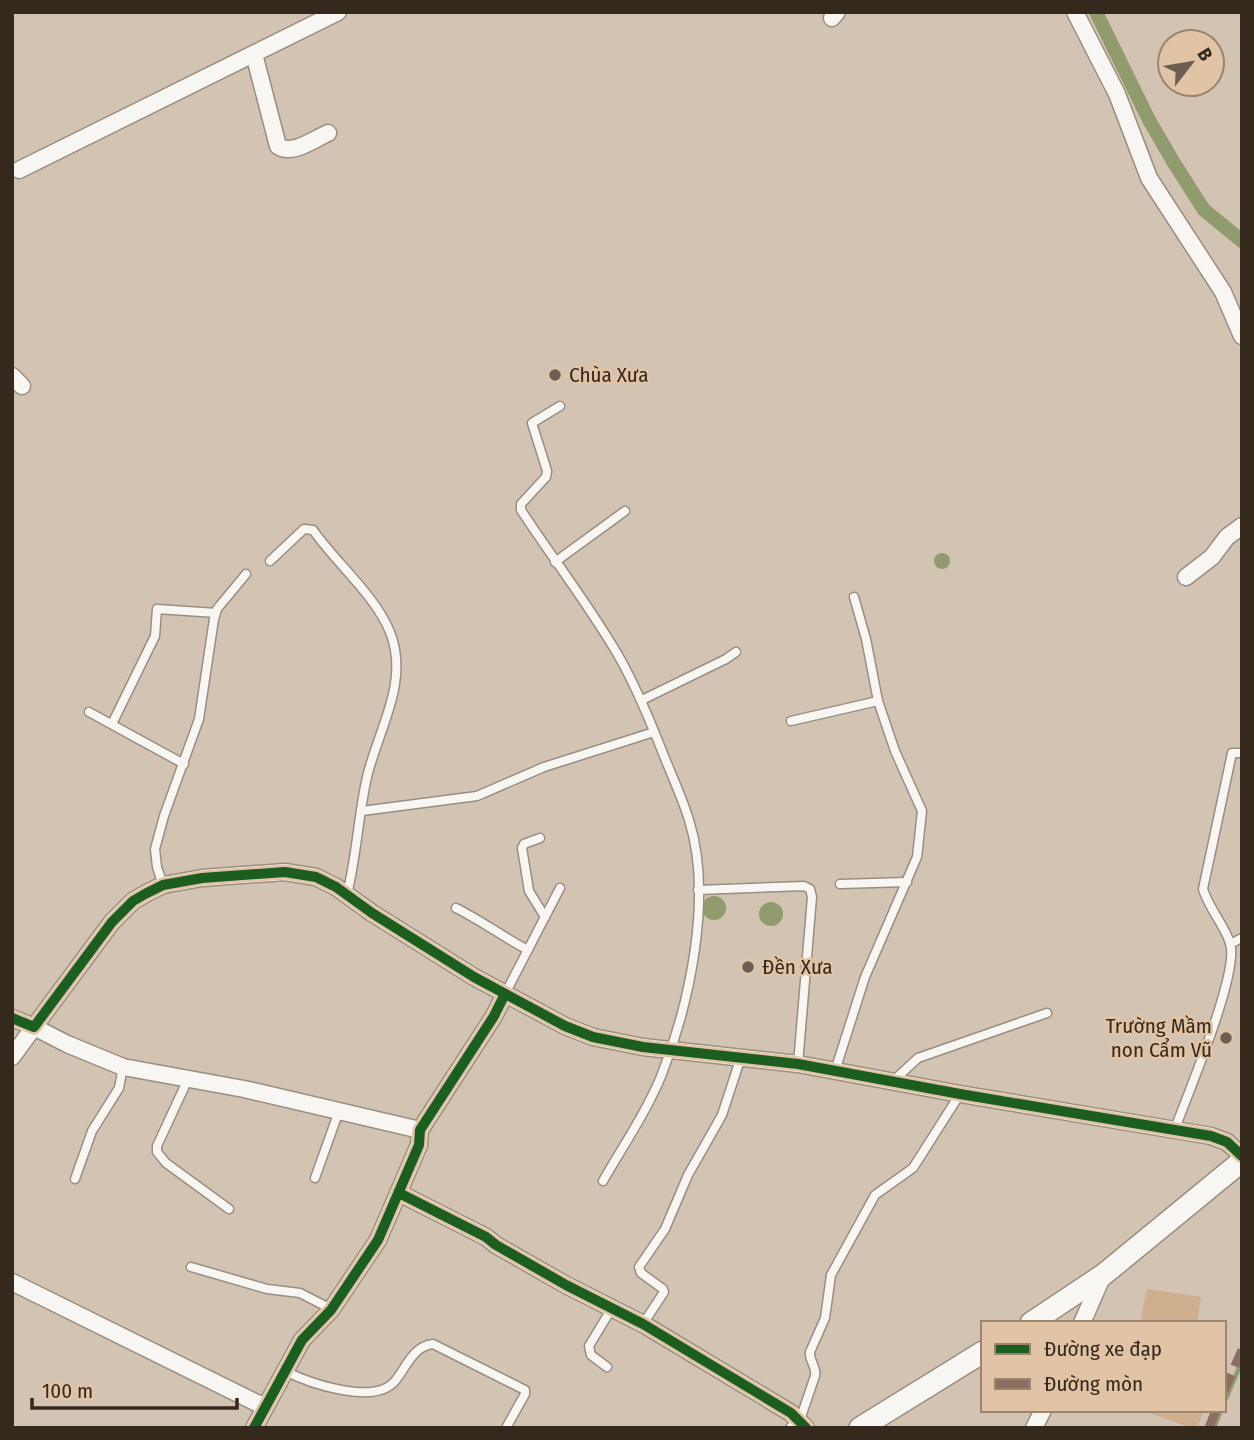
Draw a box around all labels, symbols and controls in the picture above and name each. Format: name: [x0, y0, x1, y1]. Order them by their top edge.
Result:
north arrow: [1156, 28, 1226, 98]
text: B: [1193, 44, 1218, 65]
place label: Chùa Xưa: [569, 362, 648, 388]
marker: Chùa Xưa: [547, 367, 563, 383]
place label: Đền Xưa: [762, 954, 833, 980]
marker: Đền Xưa: [740, 959, 756, 975]
place label: Trường Mầm non Cẩm Vũ: [1106, 1013, 1212, 1063]
marker: Trường Mầm non Cẩm Vũ: [1218, 1030, 1234, 1046]
legend: [981, 1321, 1226, 1412]
text: Đường xe đạp: [1044, 1336, 1162, 1362]
scale bar: [32, 1366, 236, 1410]
text: Đường mòn: [1044, 1371, 1143, 1397]
text: 100 m: [42, 1378, 93, 1404]

